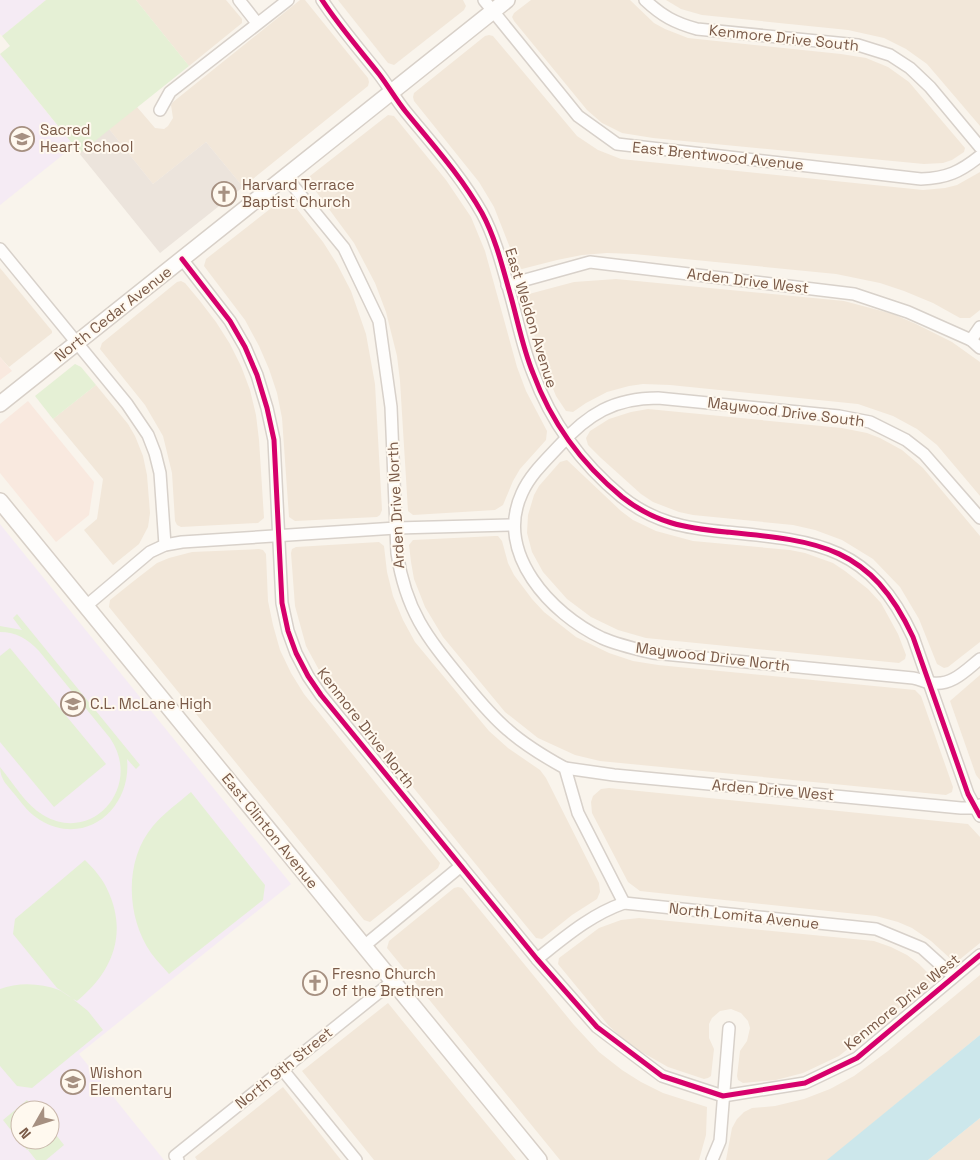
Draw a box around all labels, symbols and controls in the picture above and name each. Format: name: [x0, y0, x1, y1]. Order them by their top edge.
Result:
street label: Kenmore Drive South: [708, 20, 860, 55]
place label: Sacred Heart School: [40, 120, 133, 156]
school or university icon: Sacred Heart School: [9, 126, 35, 152]
street label: East Brentwood Avenue: [631, 137, 805, 174]
place label: Harvard Terrace Baptist Church: [242, 175, 355, 211]
church icon: Harvard Terrace Baptist Church: [211, 181, 237, 207]
street label: East Weldon Avenue: [501, 245, 562, 390]
street label: North Cedar Avenue: [50, 262, 175, 365]
street label: Arden Drive West: [686, 264, 810, 297]
street label: Maywood Drive South: [706, 392, 866, 431]
street label: Arden Drive North: [383, 441, 408, 569]
street label: Maywood Drive North: [635, 638, 791, 675]
street label: Kenmore Drive North: [313, 664, 419, 792]
school or university icon: C.L. McLane High: [60, 691, 86, 717]
place label: C.L. McLane High: [90, 694, 212, 713]
street label: East Clinton Avenue: [218, 769, 323, 892]
street label: Arden Drive West: [711, 775, 835, 804]
street label: North Lomita Avenue: [668, 898, 820, 933]
street label: Kenmore Drive West: [840, 949, 963, 1054]
place label: Fresno Church of the Brethren: [332, 964, 444, 1000]
church icon: Fresno Church of the Brethren: [302, 970, 328, 996]
street label: North 9th Street: [231, 1022, 336, 1113]
place label: Wishon Elementary: [90, 1063, 172, 1099]
school or university icon: Wishon Elementary: [60, 1069, 86, 1095]
north arrow: [10, 1100, 60, 1150]
text: N: [15, 1124, 35, 1142]

